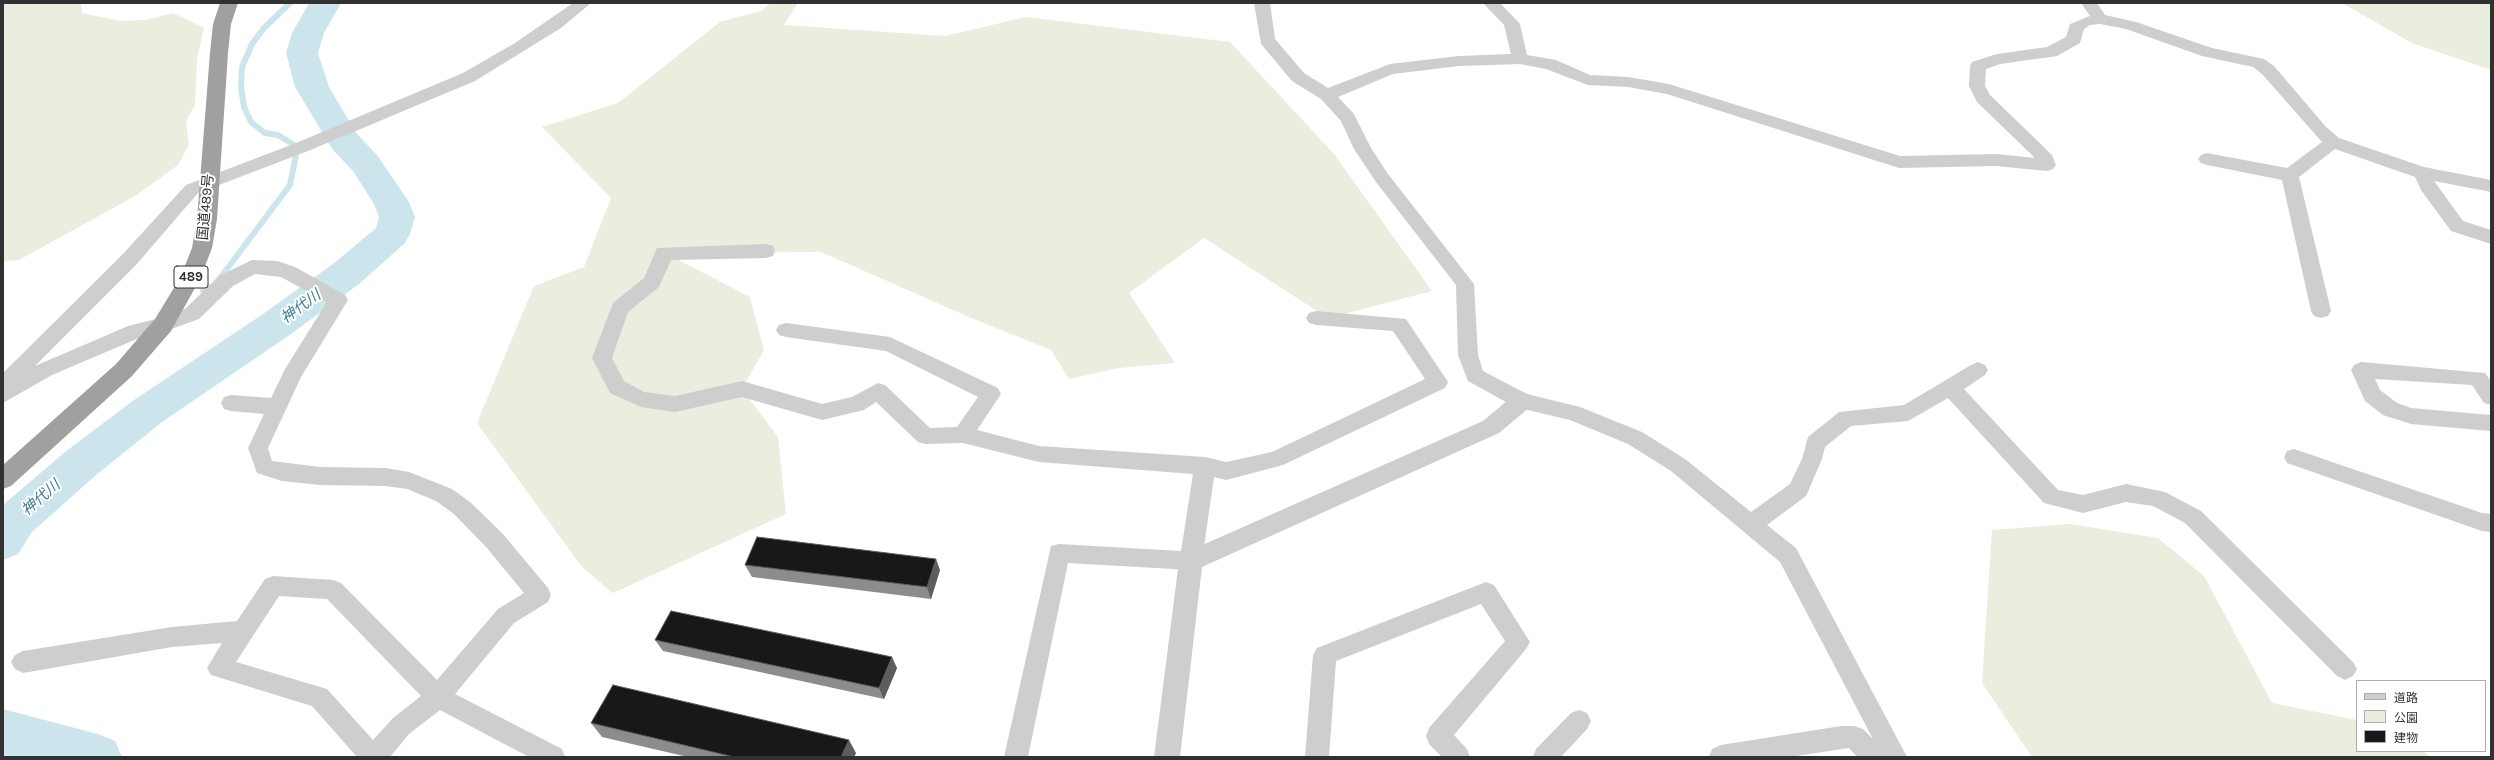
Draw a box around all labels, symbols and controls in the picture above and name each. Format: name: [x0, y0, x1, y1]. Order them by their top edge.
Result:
street label: 国道489号: [195, 173, 217, 241]
road number: 489: [174, 266, 208, 288]
water label: 神代川: [278, 286, 324, 328]
water label: 神代川: [18, 476, 64, 520]
legend: [2356, 680, 2486, 752]
text: 道路: [2394, 691, 2418, 705]
text: 公園: [2394, 711, 2418, 725]
text: 建物: [2394, 731, 2418, 745]

